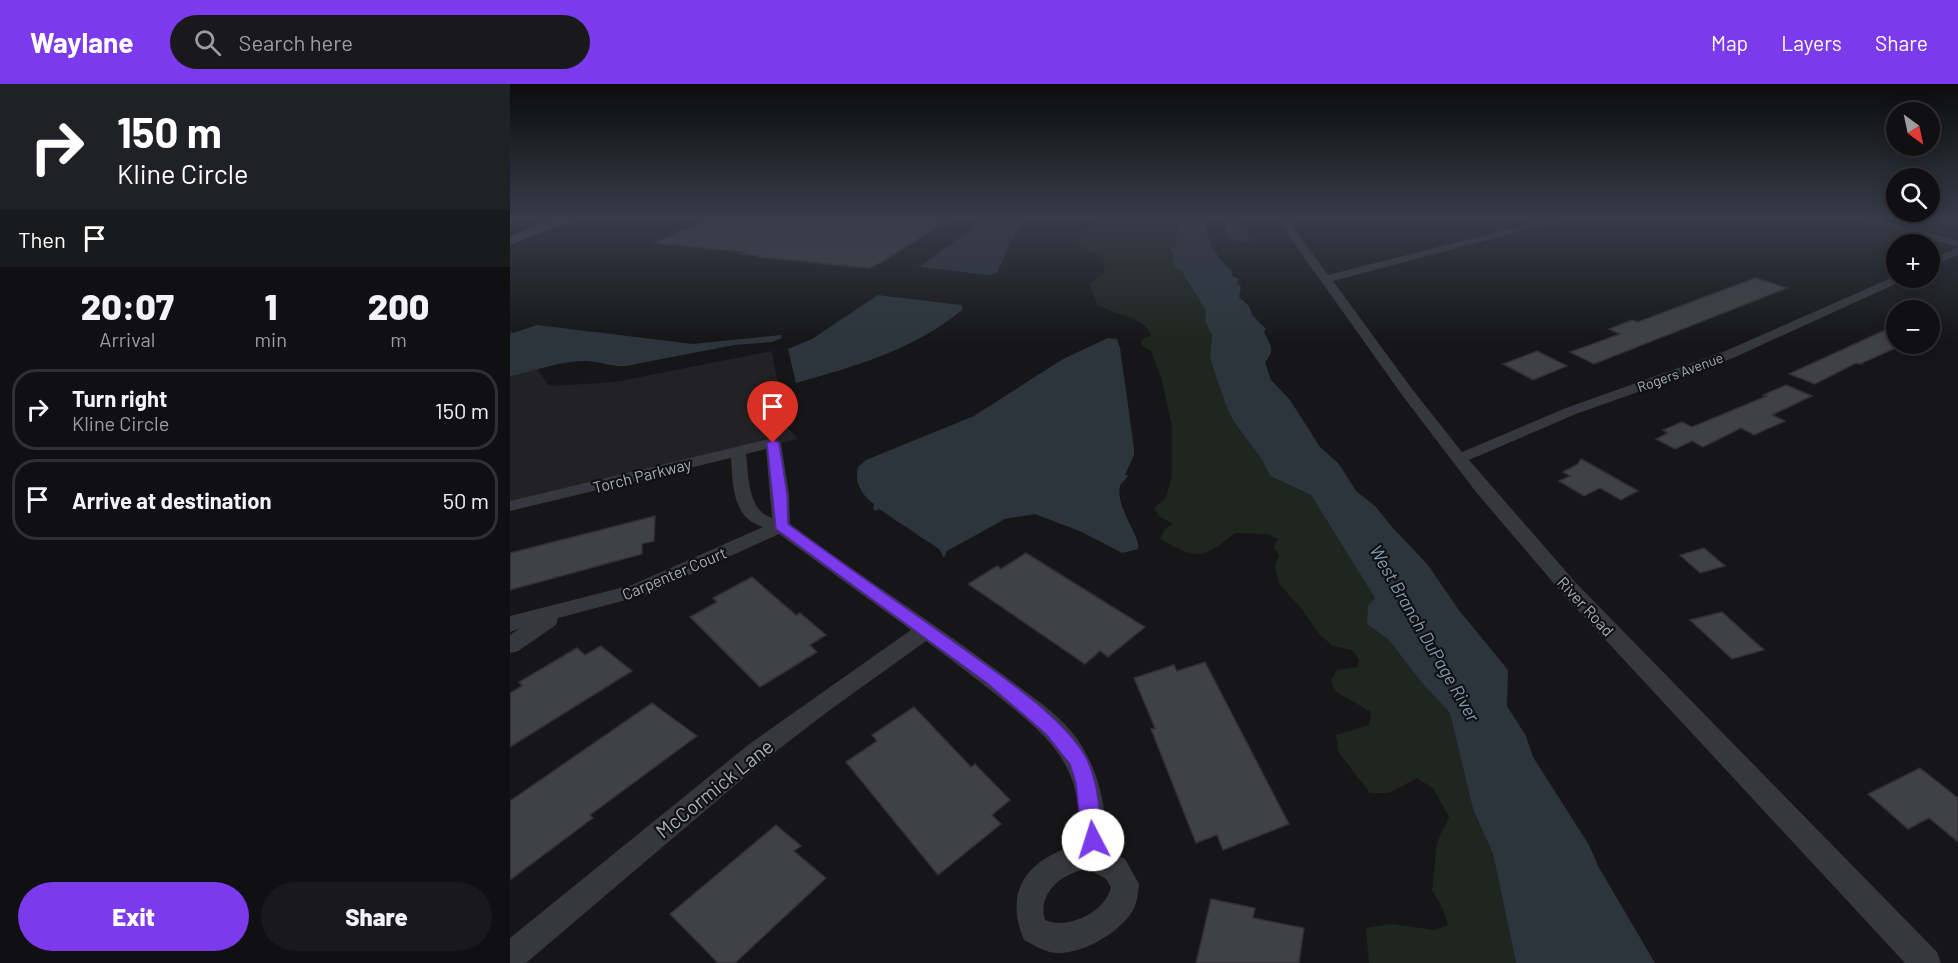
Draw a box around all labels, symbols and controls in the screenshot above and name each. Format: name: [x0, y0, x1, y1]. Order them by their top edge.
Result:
search box: [170, 15, 590, 69]
text: Waylane: [30, 25, 134, 59]
icon: search: [191, 26, 224, 59]
text: Search here: [239, 29, 353, 55]
text: Map: [1711, 30, 1748, 55]
text: Layers: [1781, 30, 1842, 55]
text: Share: [1875, 30, 1928, 55]
north arrow: [1886, 102, 1940, 156]
map controls: [1886, 102, 1940, 354]
text: 150 m: [117, 106, 222, 156]
icon: right: [18, 108, 96, 186]
text: Kline Circle: [117, 157, 248, 189]
button: search: [1886, 168, 1940, 222]
icon: arrive: [78, 222, 111, 255]
text: Then: [18, 226, 66, 252]
button: +: [1886, 234, 1940, 288]
text: 20:07: [81, 284, 174, 327]
text: 1: [264, 284, 277, 327]
text: 200: [368, 284, 429, 327]
button: −: [1886, 300, 1940, 354]
text: Arrival: [99, 327, 155, 351]
text: min: [255, 327, 287, 351]
text: m: [390, 327, 407, 351]
street label: Rogers Avenue: [1635, 349, 1725, 395]
pin: [747, 381, 798, 443]
text: Turn right: [72, 385, 167, 411]
icon: arrive: [756, 390, 789, 423]
icon: right: [21, 393, 54, 426]
text: 150 m: [435, 397, 489, 423]
text: Kline Circle: [72, 411, 169, 435]
street label: Torch Parkway: [591, 453, 694, 496]
icon: arrive: [21, 483, 54, 516]
text: Arrive at destination: [72, 487, 271, 513]
text: 50 m: [443, 487, 489, 513]
water label: West Branch DuPage River: [1365, 541, 1485, 726]
street label: Carpenter Court: [619, 542, 729, 604]
street label: River Road: [1554, 572, 1618, 640]
street label: McCormick Lane: [651, 733, 777, 843]
position arrow: [1061, 808, 1125, 872]
button: Exit: [18, 882, 249, 951]
button: Share: [261, 882, 492, 951]

